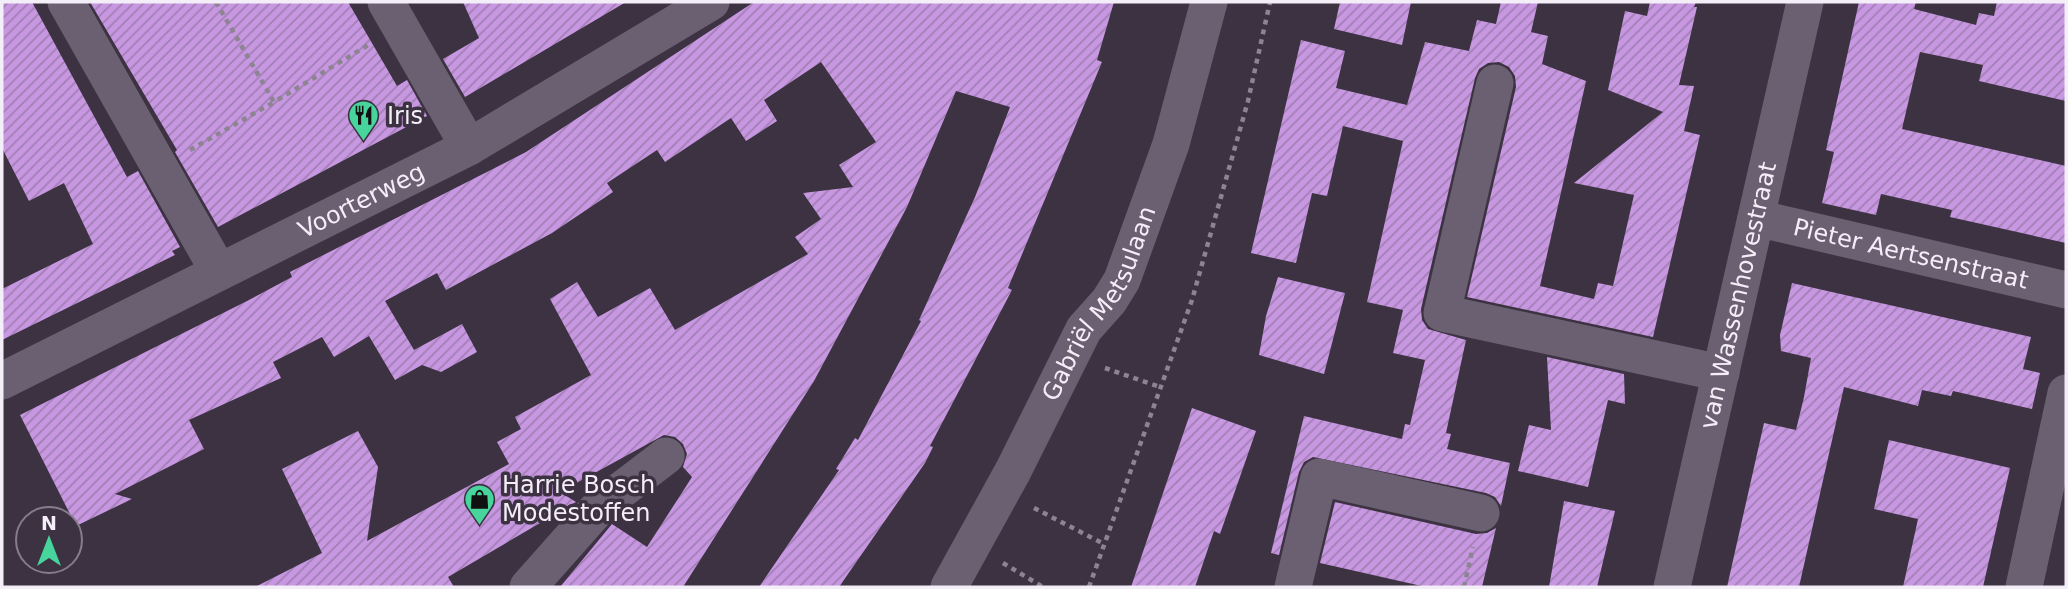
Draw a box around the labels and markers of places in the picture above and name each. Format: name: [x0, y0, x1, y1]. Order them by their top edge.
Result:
restaurant icon: Iris: [347, 99, 381, 143]
place label: Iris: [387, 102, 423, 130]
place label: Harrie Bosch Modestoffen: [502, 471, 655, 527]
shop icon: Harrie Bosch Modestoffen: [462, 482, 496, 526]

